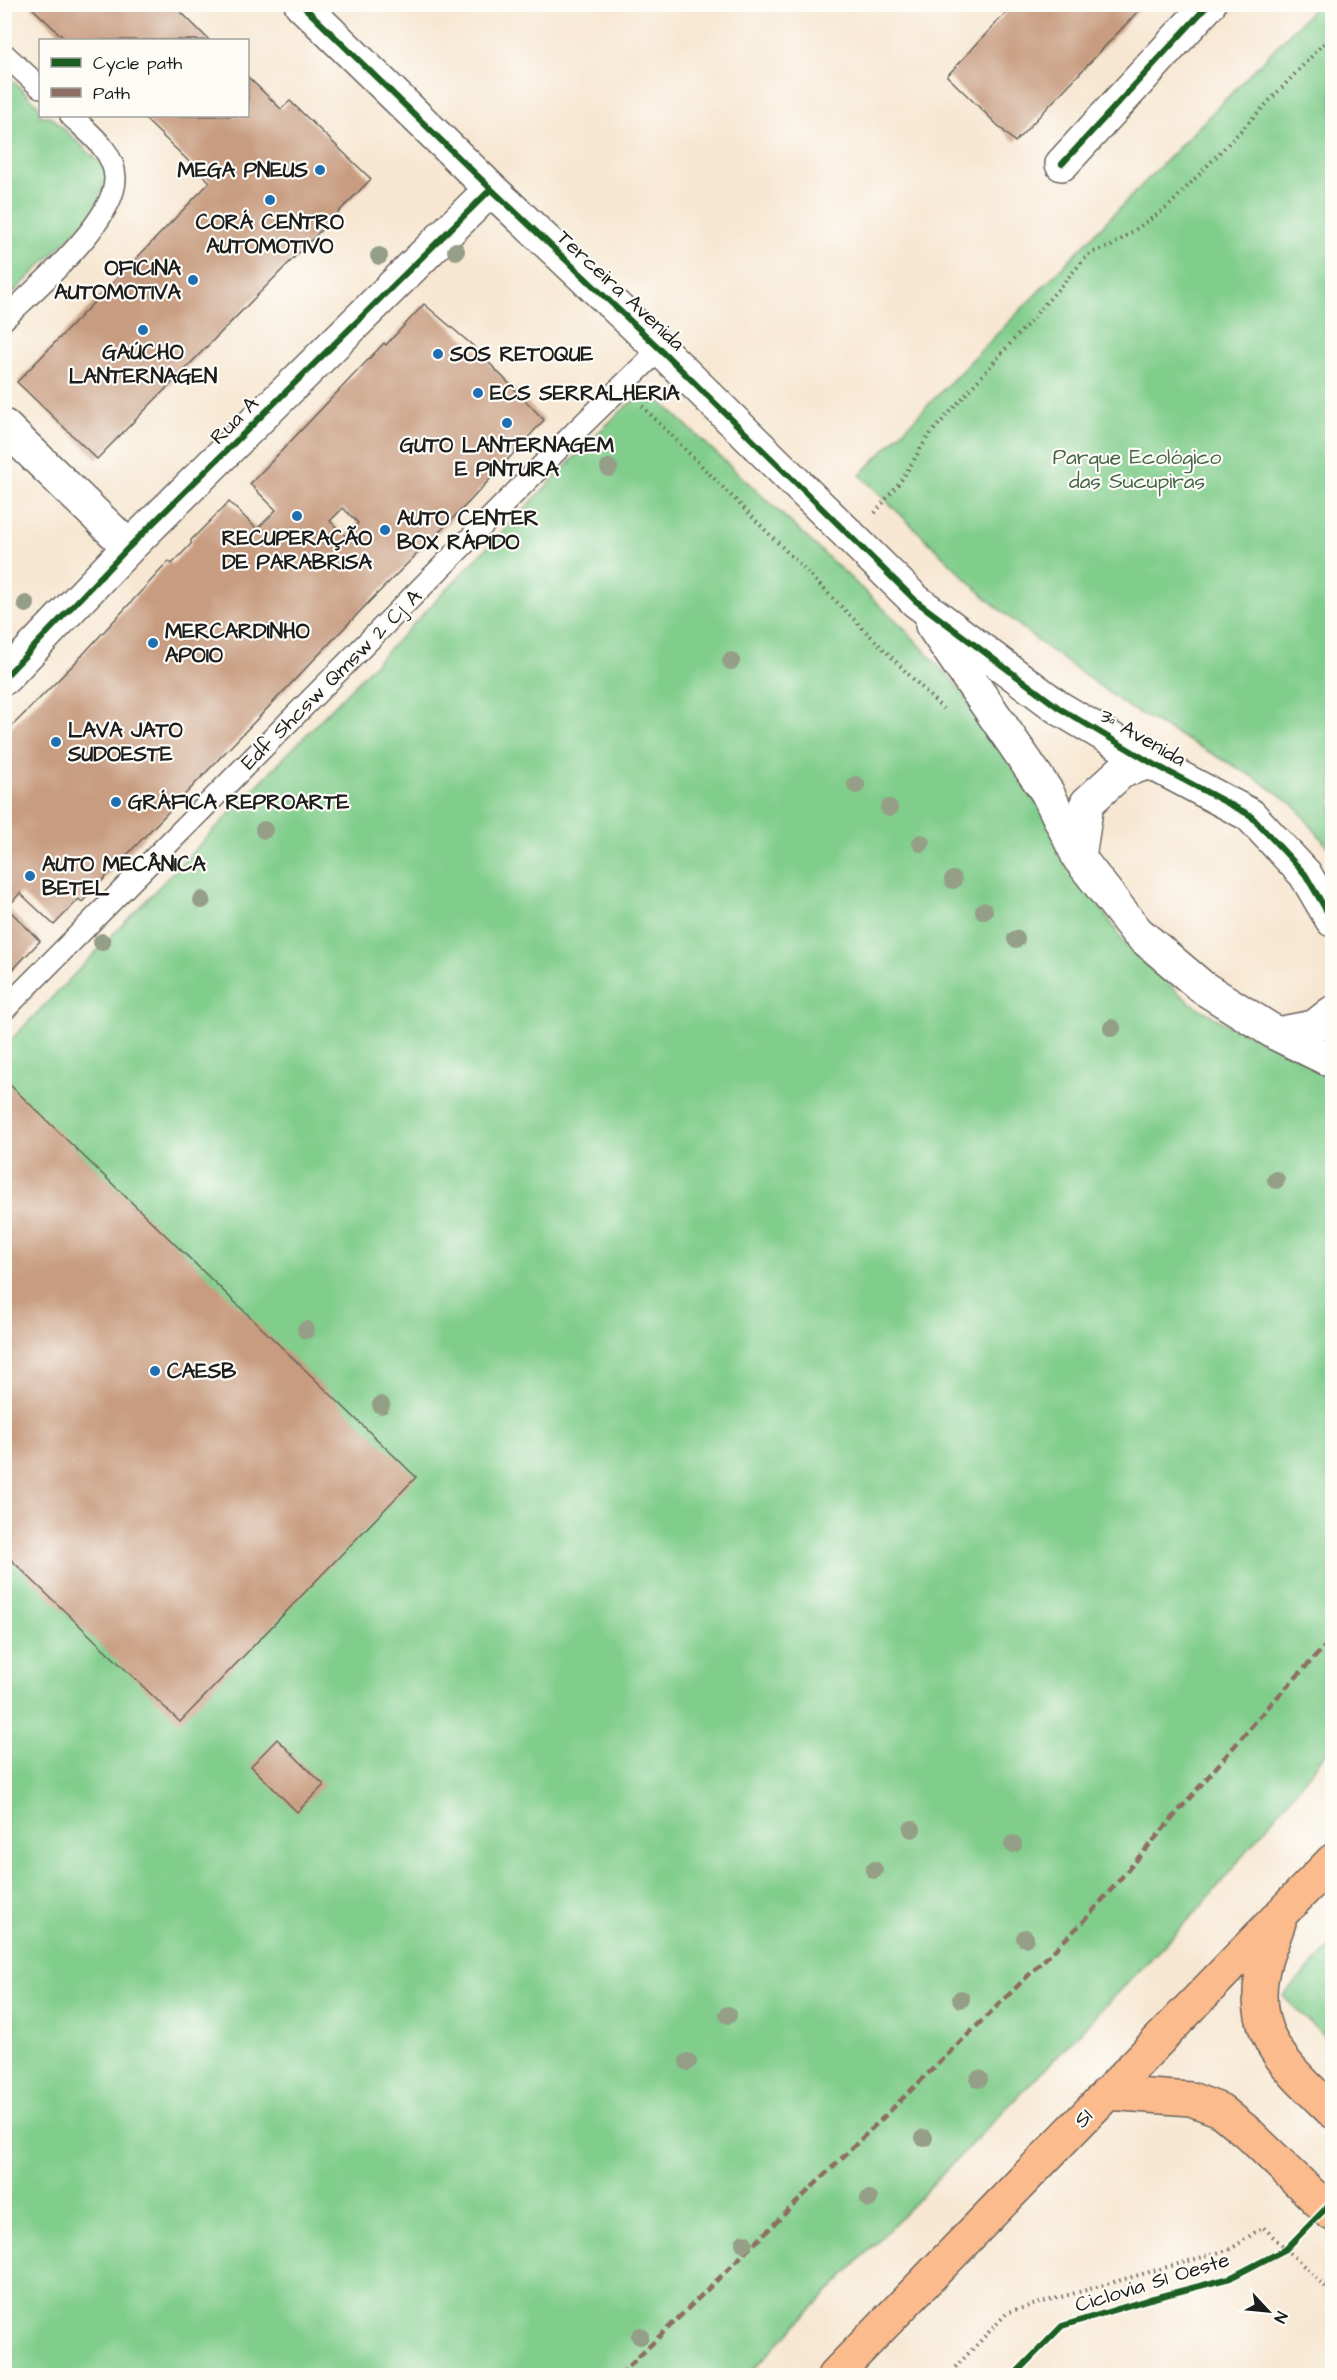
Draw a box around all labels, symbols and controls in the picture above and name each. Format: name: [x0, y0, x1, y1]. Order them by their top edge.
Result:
legend: [39, 39, 249, 117]
text: Cycle path: [93, 51, 182, 77]
text: Path: [93, 81, 130, 106]
place label: MEGA PNEUS: [178, 156, 308, 185]
marker: MEGA PNEUS: [313, 163, 327, 177]
marker: CORÁ CENTRO AUTOMOTIVO: [263, 193, 277, 207]
place label: CORÁ CENTRO AUTOMOTIVO: [196, 208, 344, 261]
street label: Terceira Avenida: [550, 223, 691, 358]
place label: OFICINA AUTOMOTIVA: [54, 254, 182, 307]
marker: OFICINA AUTOMOTIVA: [186, 273, 200, 287]
marker: GAÚCHO LANTERNAGEN: [136, 323, 150, 337]
place label: GAÚCHO LANTERNAGEN: [69, 338, 217, 391]
place label: SOS RETOQUE: [449, 340, 594, 369]
marker: SOS RETOQUE: [431, 347, 445, 361]
place label: ECS SERRALHERIA: [490, 379, 680, 408]
marker: ECS SERRALHERIA: [471, 386, 485, 400]
street label: Rua A: [204, 389, 266, 451]
marker: GUTO LANTERNAGEM E PINTURA: [500, 416, 514, 430]
place label: GUTO LANTERNAGEM E PINTURA: [400, 431, 615, 484]
park label: Parque Ecológico das Sucupiras: [1053, 443, 1222, 497]
place label: AUTO CENTER BOX RÁPIDO: [397, 504, 539, 557]
marker: RECUPERAÇÃO DE PARABRISA: [290, 509, 304, 523]
marker: AUTO CENTER BOX RÁPIDO: [378, 523, 392, 537]
place label: RECUPERAÇÃO DE PARABRISA: [222, 524, 372, 577]
street label: Edf Shcsw Qmsw 2 Cj A: [234, 582, 429, 776]
place label: MERCARDINHO APOIO: [165, 617, 310, 670]
marker: MERCARDINHO APOIO: [146, 636, 160, 650]
street label: 3ª Avenida: [1094, 701, 1191, 774]
place label: LAVA JATO SUDOESTE: [67, 716, 183, 769]
marker: LAVA JATO SUDOESTE: [49, 735, 63, 749]
place label: GRÁFICA REPROARTE: [128, 788, 350, 817]
marker: GRÁFICA REPROARTE: [109, 795, 123, 809]
place label: AUTO MECÂNICA BETEL: [42, 850, 206, 903]
marker: AUTO MECÂNICA BETEL: [23, 869, 37, 883]
place label: CAESB: [167, 1357, 236, 1386]
marker: CAESB: [148, 1364, 162, 1378]
street label: S1: [1067, 2102, 1100, 2134]
street label: Ciclovia S1 Oeste: [1071, 2245, 1233, 2320]
north arrow: [1238, 2281, 1298, 2341]
text: N: [1268, 2308, 1293, 2326]

